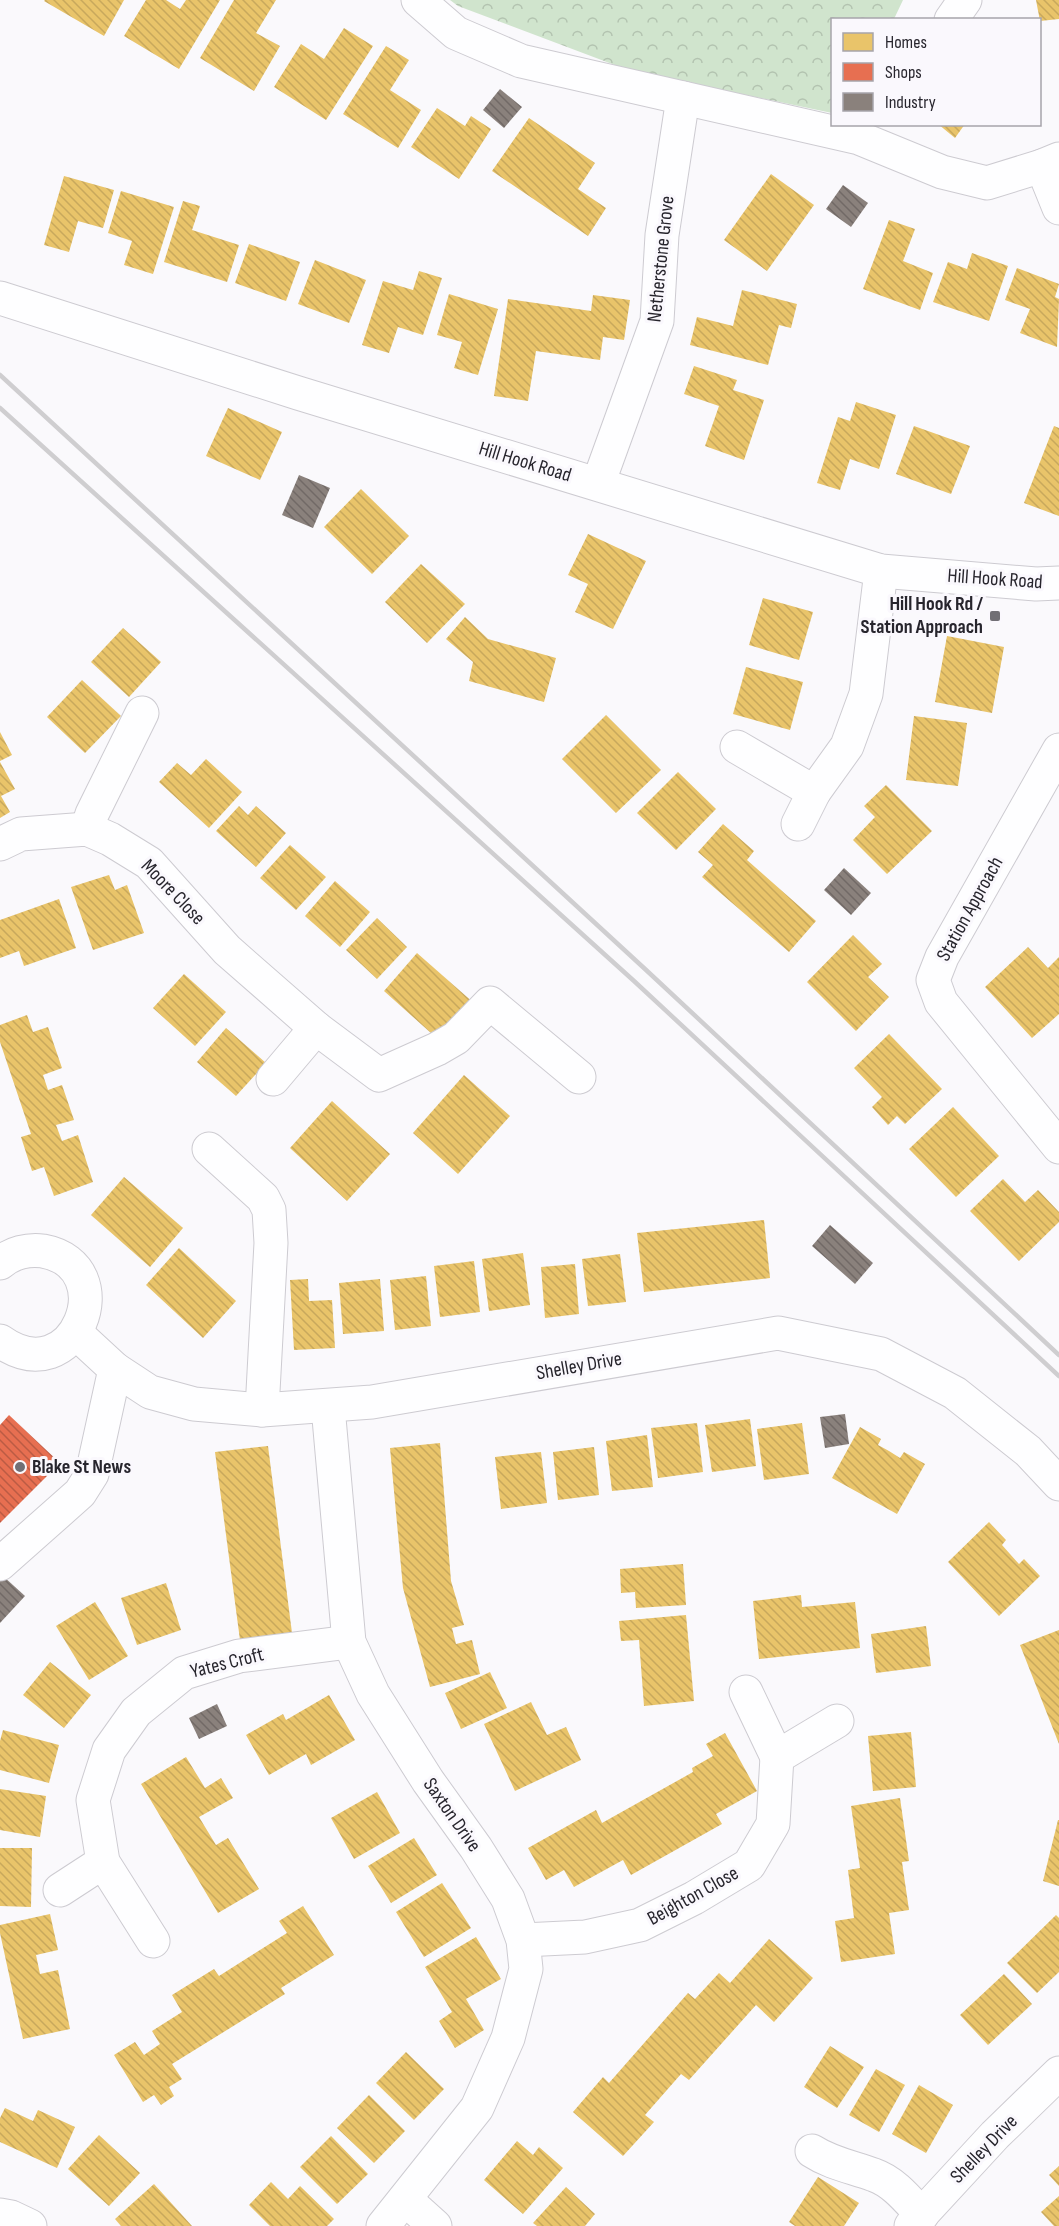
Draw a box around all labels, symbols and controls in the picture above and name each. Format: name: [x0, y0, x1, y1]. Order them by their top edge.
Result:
legend: [831, 18, 1041, 126]
text: Homes: [885, 32, 927, 53]
text: Shops: [885, 62, 922, 83]
text: Industry: [885, 92, 936, 113]
street label: Netherstone Grove: [642, 195, 680, 323]
street label: Hill Hook Road: [476, 437, 574, 487]
street label: Hill Hook Road: [947, 564, 1043, 594]
place label: Hill Hook Rd / Station Approach: [861, 592, 983, 639]
marker: Hill Hook Rd / Station Approach: [988, 609, 1002, 623]
street label: Station Approach: [931, 853, 1009, 965]
street label: Moore Close: [136, 854, 210, 930]
street label: Shelley Drive: [534, 1347, 624, 1385]
place label: Blake St News: [32, 1455, 131, 1479]
marker: Blake St News: [13, 1460, 27, 1474]
street label: Yates Croft: [188, 1642, 266, 1684]
street label: Saxton Drive: [418, 1773, 486, 1857]
street label: Beighton Close: [643, 1861, 743, 1931]
street label: Shelley Drive: [945, 2110, 1023, 2188]

